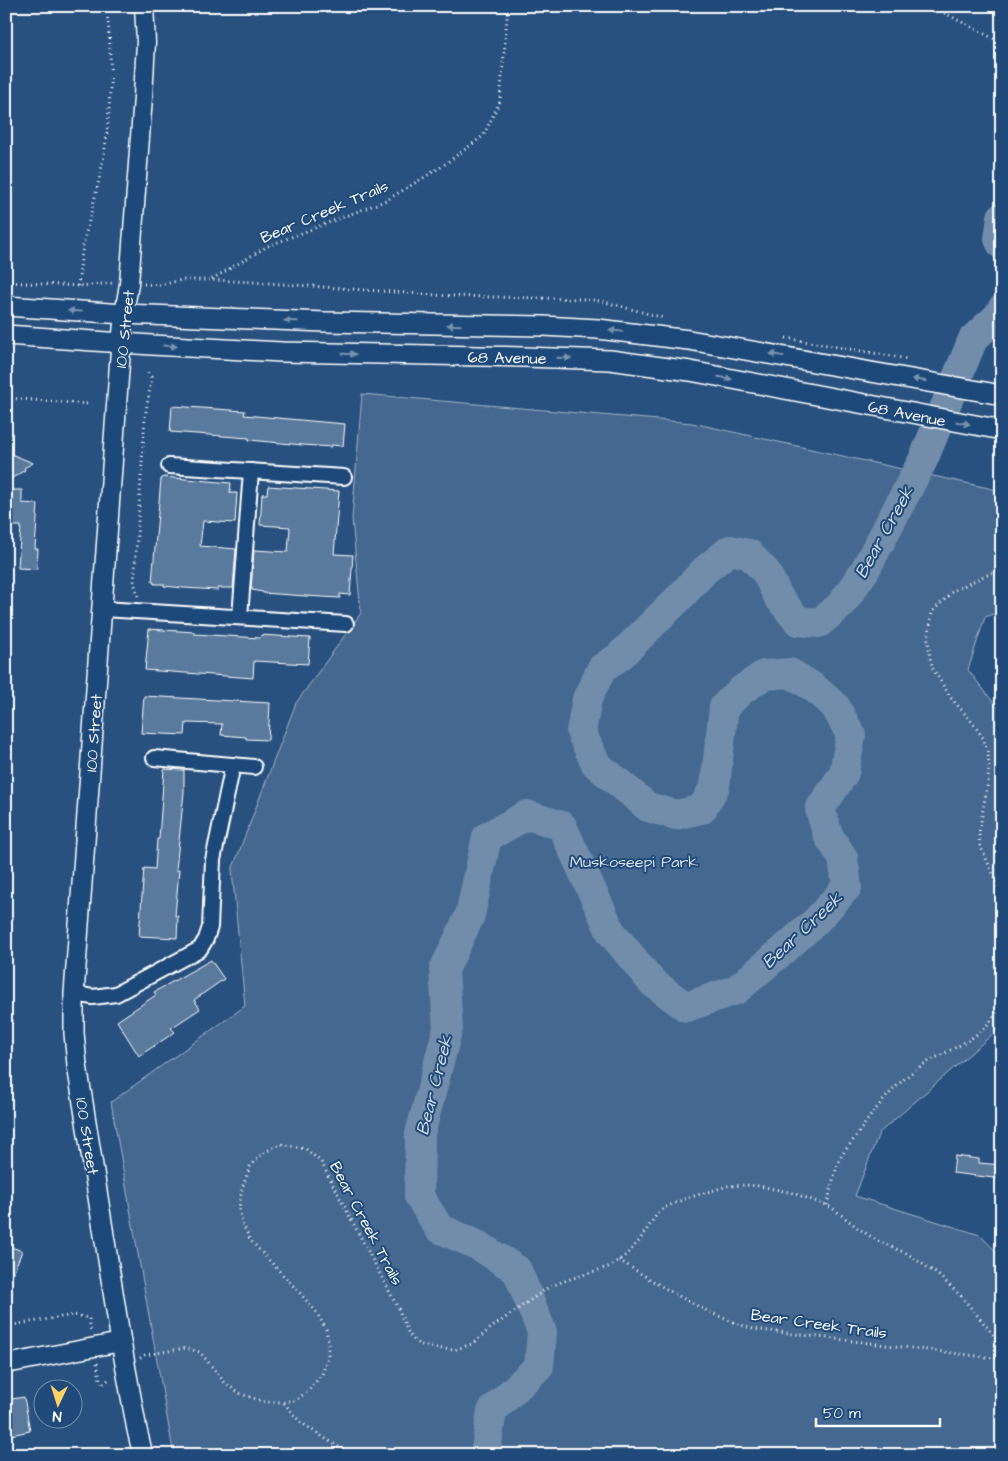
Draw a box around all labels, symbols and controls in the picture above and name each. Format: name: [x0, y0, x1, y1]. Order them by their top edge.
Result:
street label: Bear Creek Trails: [257, 175, 392, 249]
street label: 100 Street: [110, 289, 140, 369]
one-way arrow: [67, 306, 83, 314]
one-way arrow: [283, 316, 299, 324]
one-way arrow: [446, 321, 462, 329]
one-way arrow: [608, 327, 624, 335]
one-way arrow: [162, 343, 178, 351]
street label: 68 Avenue: [467, 346, 547, 370]
one-way arrow: [342, 350, 358, 358]
one-way arrow: [768, 350, 784, 358]
one-way arrow: [557, 354, 573, 362]
one-way arrow: [718, 375, 734, 383]
one-way arrow: [911, 375, 927, 383]
street label: 68 Avenue: [866, 396, 948, 432]
one-way arrow: [955, 419, 971, 427]
water label: Bear Creek: [849, 481, 921, 583]
street label: 100 Street: [80, 693, 108, 773]
park label: Muskoseepi Park: [570, 851, 698, 873]
water label: Bear Creek: [756, 886, 849, 974]
water label: Bear Creek: [410, 1032, 459, 1138]
street label: 100 Street: [70, 1096, 104, 1177]
street label: Bear Creek Trails: [324, 1158, 408, 1289]
street label: Bear Creek Trails: [749, 1304, 888, 1344]
north arrow: [32, 1378, 82, 1428]
scale bar: [816, 1396, 939, 1428]
text: 50 m: [823, 1403, 861, 1424]
text: N: [52, 1406, 62, 1426]

